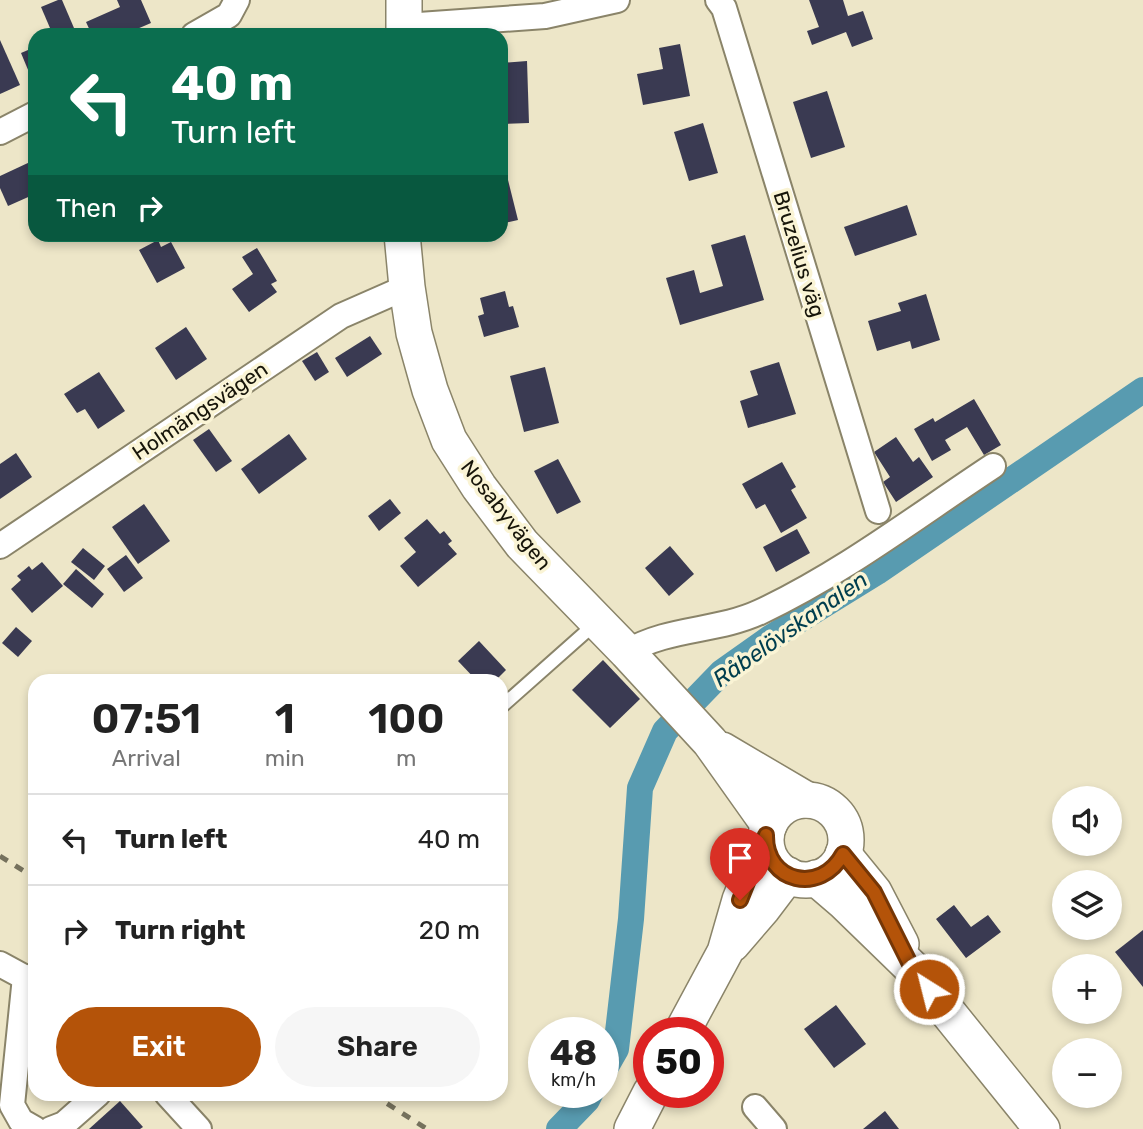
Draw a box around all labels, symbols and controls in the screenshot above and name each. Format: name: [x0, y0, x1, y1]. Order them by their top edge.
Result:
text: 40 m: [171, 54, 293, 112]
icon: left: [56, 56, 147, 147]
text: Turn left: [171, 113, 296, 151]
street label: Bruzelius väg: [768, 188, 831, 320]
icon: right: [131, 189, 169, 227]
text: Then: [56, 193, 117, 224]
street label: Holmängsvägen: [127, 356, 272, 465]
street label: Nosabyvägen: [456, 455, 557, 575]
water label: Råbelövskanalen: [707, 565, 873, 693]
text: 07:51: [92, 694, 201, 744]
text: 1: [275, 694, 295, 744]
text: 100: [368, 694, 444, 744]
text: Arrival: [112, 744, 181, 772]
text: min: [265, 744, 305, 772]
text: m: [396, 744, 417, 772]
map controls: [1052, 786, 1122, 1108]
button: sound: [1052, 786, 1122, 856]
icon: left: [56, 821, 94, 859]
text: Turn left: [115, 824, 227, 855]
text: 40 m: [418, 824, 480, 855]
pin: [710, 828, 770, 900]
icon: arrive: [721, 839, 759, 877]
button: layers: [1052, 870, 1122, 940]
icon: right: [56, 912, 94, 950]
text: Turn right: [115, 915, 245, 946]
text: 20 m: [419, 915, 480, 946]
position arrow: [892, 952, 966, 1026]
button: +: [1052, 954, 1122, 1024]
button: Exit: [56, 1007, 261, 1087]
button: Share: [275, 1007, 480, 1087]
speed limit sign: 50: [633, 1017, 724, 1108]
text: 48: [550, 1032, 597, 1074]
button: −: [1052, 1038, 1122, 1108]
text: km/h: [551, 1069, 596, 1091]

